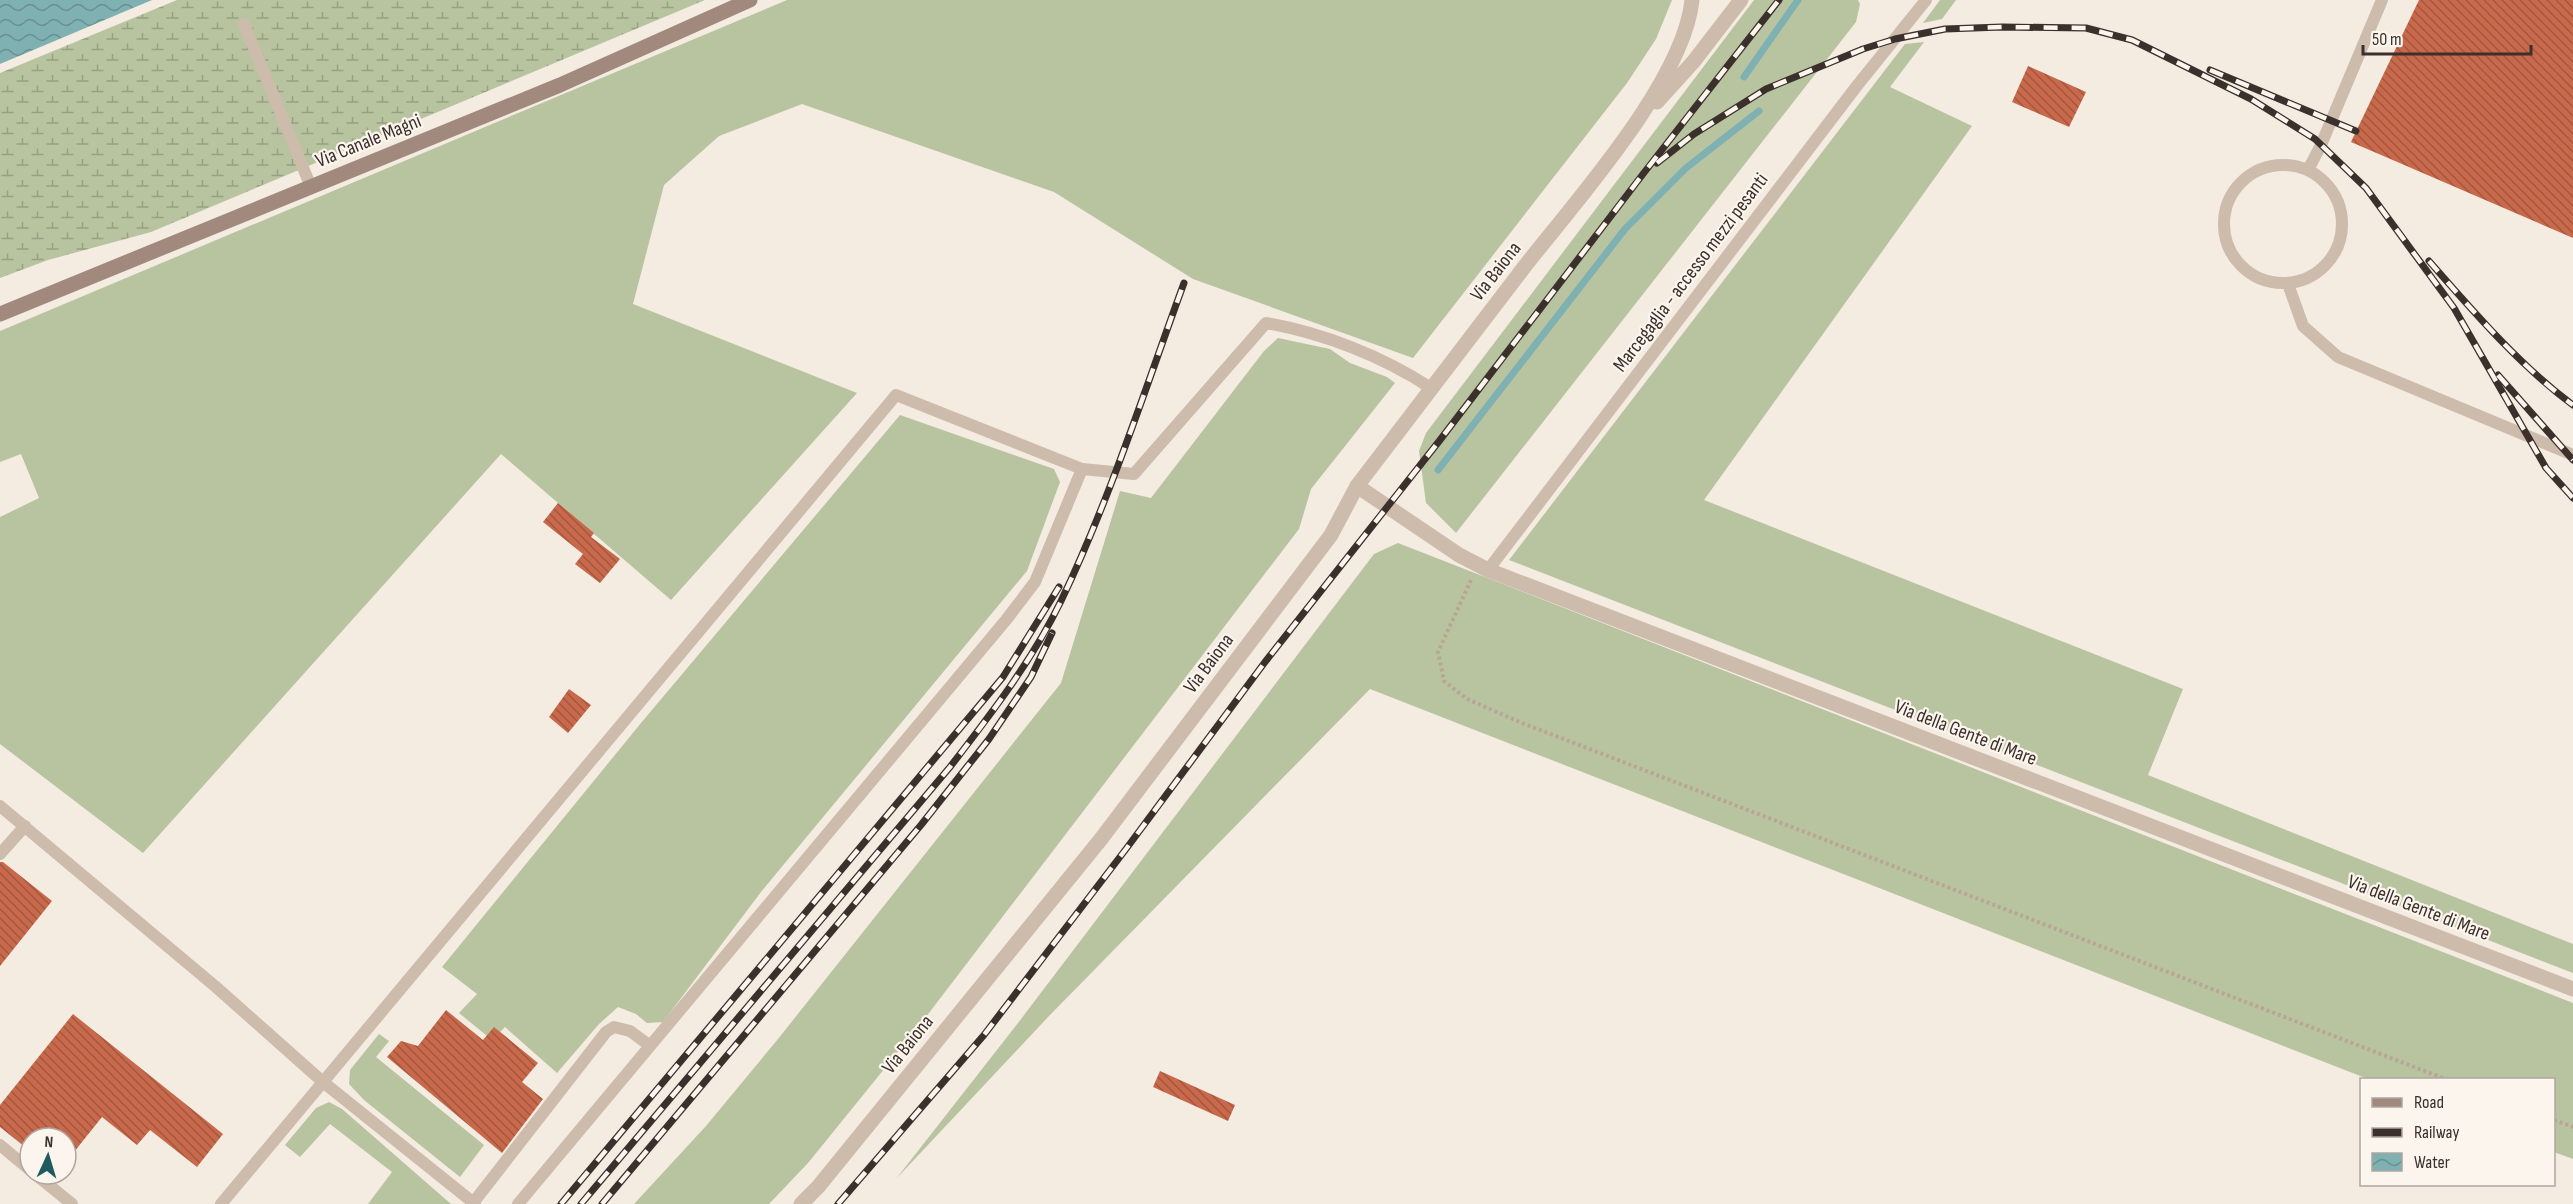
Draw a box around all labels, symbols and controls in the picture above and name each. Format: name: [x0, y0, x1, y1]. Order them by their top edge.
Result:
scale bar: [2363, 18, 2531, 56]
text: 50 m: [2372, 29, 2402, 50]
street label: Via Canale Magni: [312, 109, 425, 173]
street label: Marcegaglia - accesso mezzi pesanti: [1608, 168, 1773, 377]
street label: Via Baiona: [1465, 237, 1526, 306]
street label: Via Baiona: [1179, 629, 1239, 698]
street label: Via della Gente di Mare: [1891, 695, 2040, 771]
street label: Via della Gente di Mare: [2344, 870, 2493, 946]
street label: Via Baiona: [877, 1010, 939, 1079]
legend: [2360, 1078, 2555, 1186]
text: Road: [2414, 1092, 2444, 1113]
text: Railway: [2414, 1122, 2459, 1143]
north arrow: [18, 1126, 78, 1186]
text: N: [44, 1133, 54, 1152]
text: Water: [2414, 1152, 2450, 1173]

